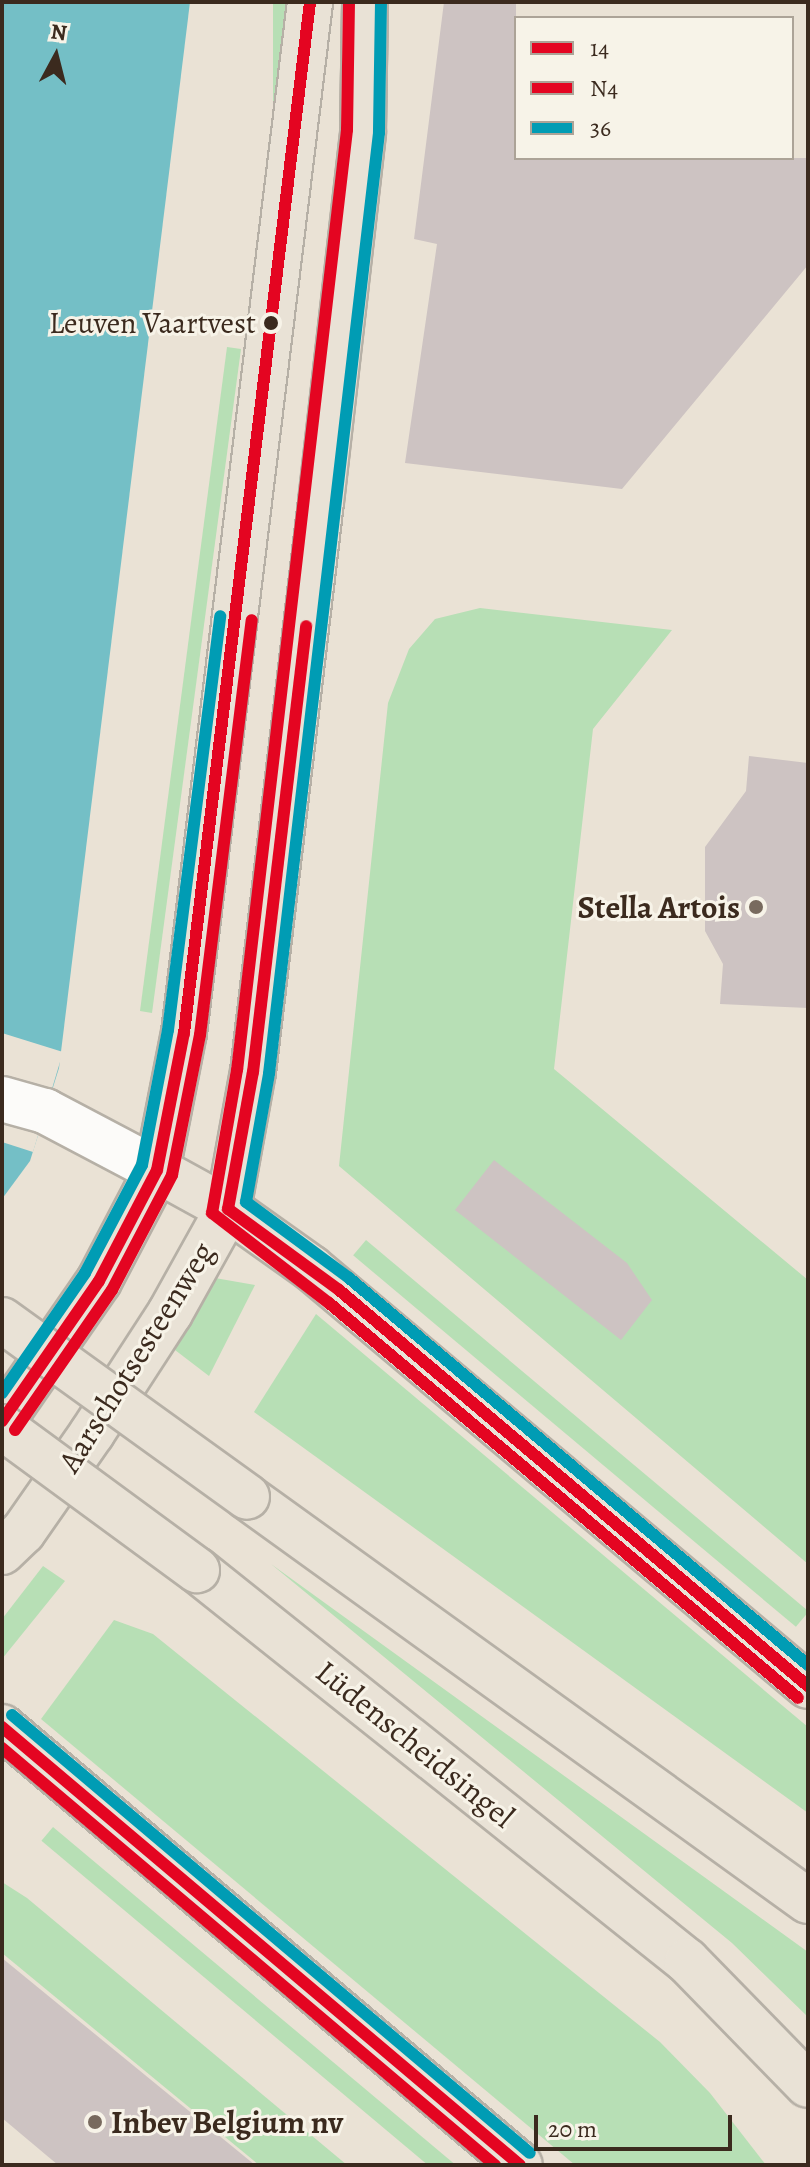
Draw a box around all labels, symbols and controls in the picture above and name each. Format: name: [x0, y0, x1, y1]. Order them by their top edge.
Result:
north arrow: [16, 16, 96, 96]
text: N: [49, 16, 69, 48]
legend: [514, 16, 794, 160]
text: 14: [590, 32, 609, 64]
text: N4: [590, 72, 618, 104]
text: 36: [590, 112, 611, 144]
place label: Leuven Vaartvest: [49, 305, 256, 341]
marker: Leuven Vaartvest: [263, 315, 279, 331]
place label: Stella Artois: [578, 888, 740, 926]
marker: Stella Artois: [747, 898, 765, 916]
street label: Aarschotsesteenweg: [50, 1235, 222, 1479]
street label: Lüdenscheidsingel: [308, 1652, 522, 1836]
scale bar: [538, 2099, 736, 2149]
place label: Inbev Belgium nv: [111, 2103, 343, 2141]
marker: Inbev Belgium nv: [86, 2113, 104, 2131]
text: 20 m: [548, 2113, 597, 2145]

